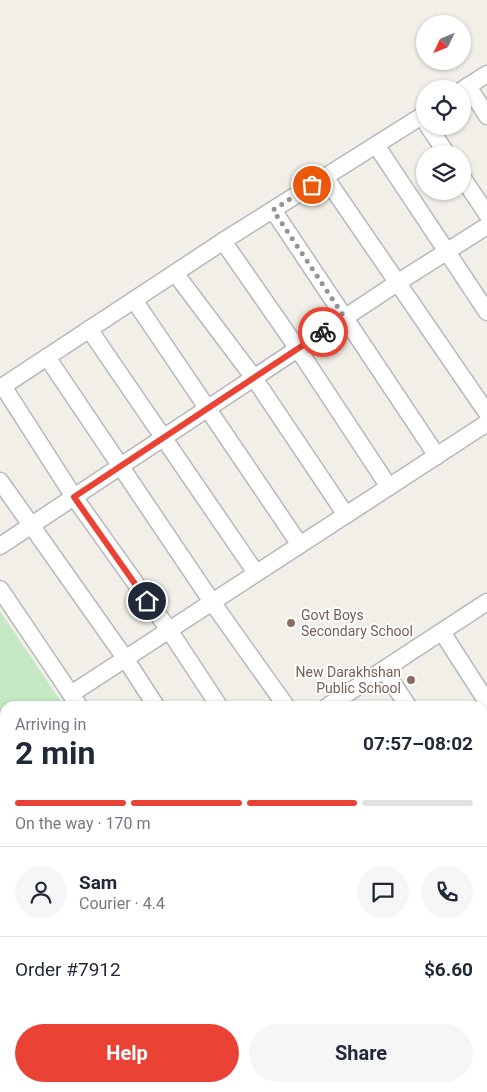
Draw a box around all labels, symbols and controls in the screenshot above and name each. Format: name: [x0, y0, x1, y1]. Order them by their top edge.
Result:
north arrow: [416, 15, 471, 70]
map controls: [416, 15, 471, 200]
button: locate: [416, 80, 471, 135]
button: layers: [416, 145, 471, 200]
pin: [291, 164, 333, 206]
icon: bag: [298, 171, 326, 199]
courier: [298, 307, 348, 357]
icon: bike: [309, 318, 337, 346]
pin: [126, 580, 168, 622]
icon: home: [133, 587, 161, 615]
place label: Govt Boys Secondary School: [301, 607, 413, 639]
marker: Govt Boys Secondary School: [285, 617, 297, 629]
place label: New Darakhshan Public School: [296, 664, 401, 696]
marker: New Darakhshan Public School: [405, 674, 417, 686]
text: Arriving in: [15, 715, 86, 734]
text: 07:57–08:02: [363, 732, 473, 755]
text: 2 min: [15, 734, 95, 772]
text: On the way · 170 m: [15, 814, 151, 833]
button: person: [15, 866, 67, 918]
button: chat: [357, 866, 409, 918]
button: phone: [421, 866, 473, 918]
text: Sam: [79, 871, 117, 894]
text: Courier · 4.4: [79, 894, 165, 913]
text: Order #7912: [15, 958, 121, 981]
text: $6.60: [424, 958, 473, 981]
button: Help: [15, 1024, 239, 1082]
button: Share: [249, 1024, 473, 1082]

